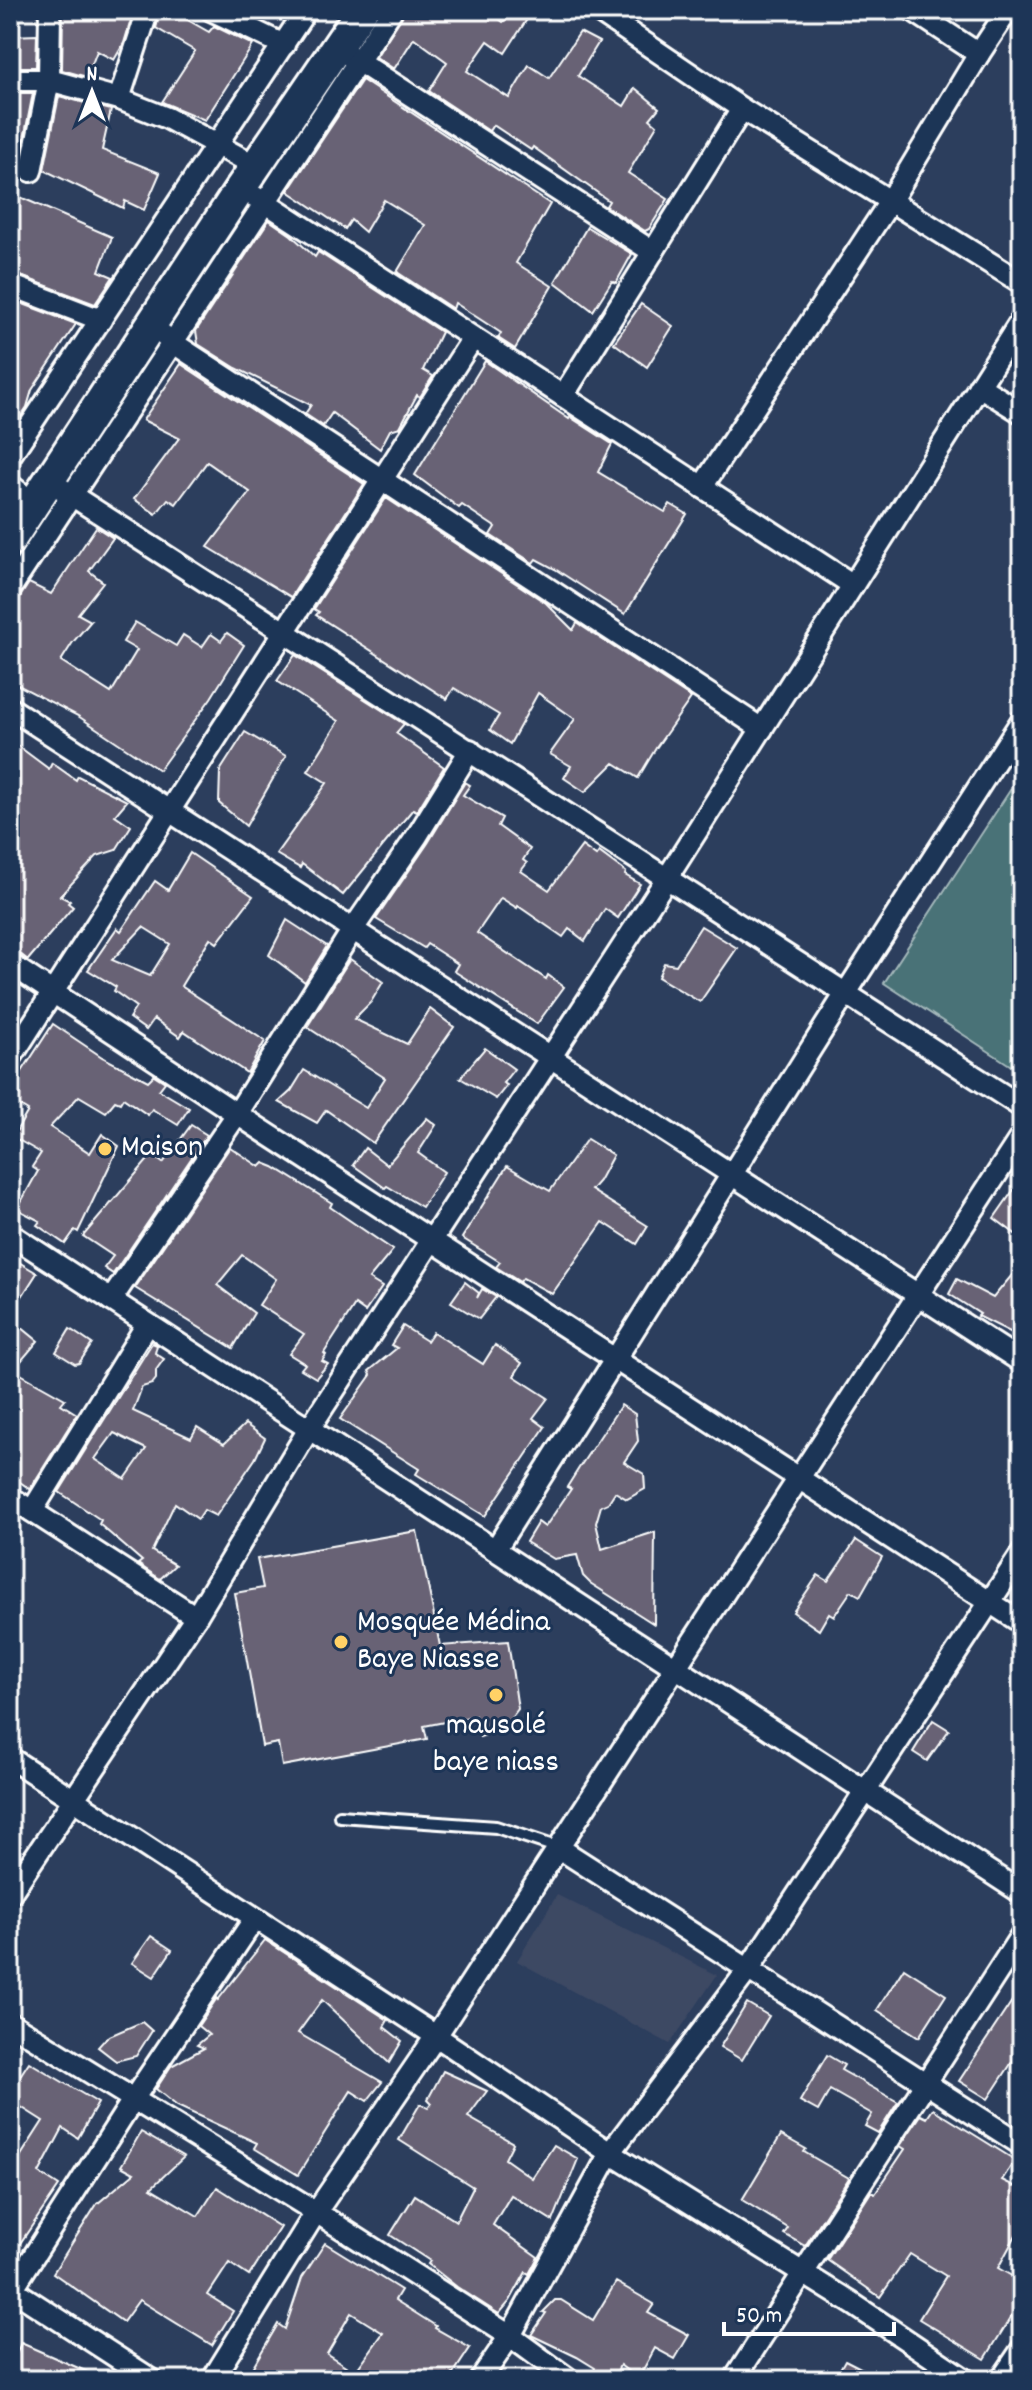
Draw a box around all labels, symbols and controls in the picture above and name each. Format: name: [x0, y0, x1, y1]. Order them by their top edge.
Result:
north arrow: [52, 52, 132, 132]
text: N: [87, 60, 98, 91]
place label: Maison: [121, 1126, 203, 1172]
marker: Maison: [96, 1140, 114, 1158]
place label: Mosquée Médina Baye Niasse: [357, 1601, 551, 1684]
marker: Mosquée Médina Baye Niasse: [332, 1633, 350, 1651]
marker: mausolé baye niass: [487, 1686, 505, 1704]
place label: mausolé baye niass: [433, 1704, 559, 1787]
scale bar: [724, 2286, 894, 2336]
text: 50 m: [736, 2300, 782, 2334]

